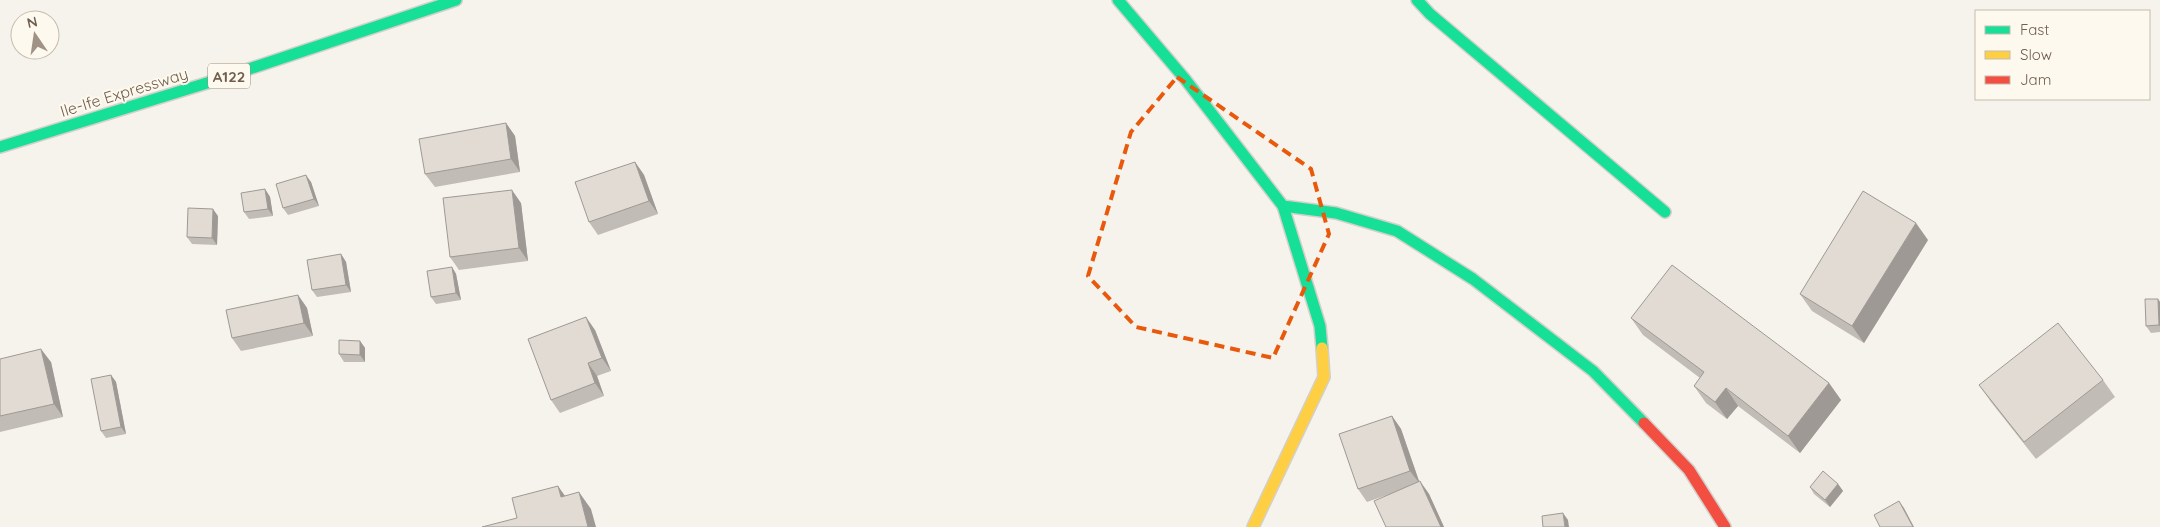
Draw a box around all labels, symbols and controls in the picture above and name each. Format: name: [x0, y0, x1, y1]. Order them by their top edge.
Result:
north arrow: [10, 10, 60, 60]
legend: [1975, 10, 2150, 100]
text: N: [25, 12, 39, 32]
text: Fast: [2020, 20, 2049, 39]
text: Slow: [2020, 45, 2052, 64]
street label: Ile-Ife Expressway: [58, 63, 190, 121]
road number: A122: [208, 64, 250, 88]
text: Jam: [2020, 70, 2051, 89]

